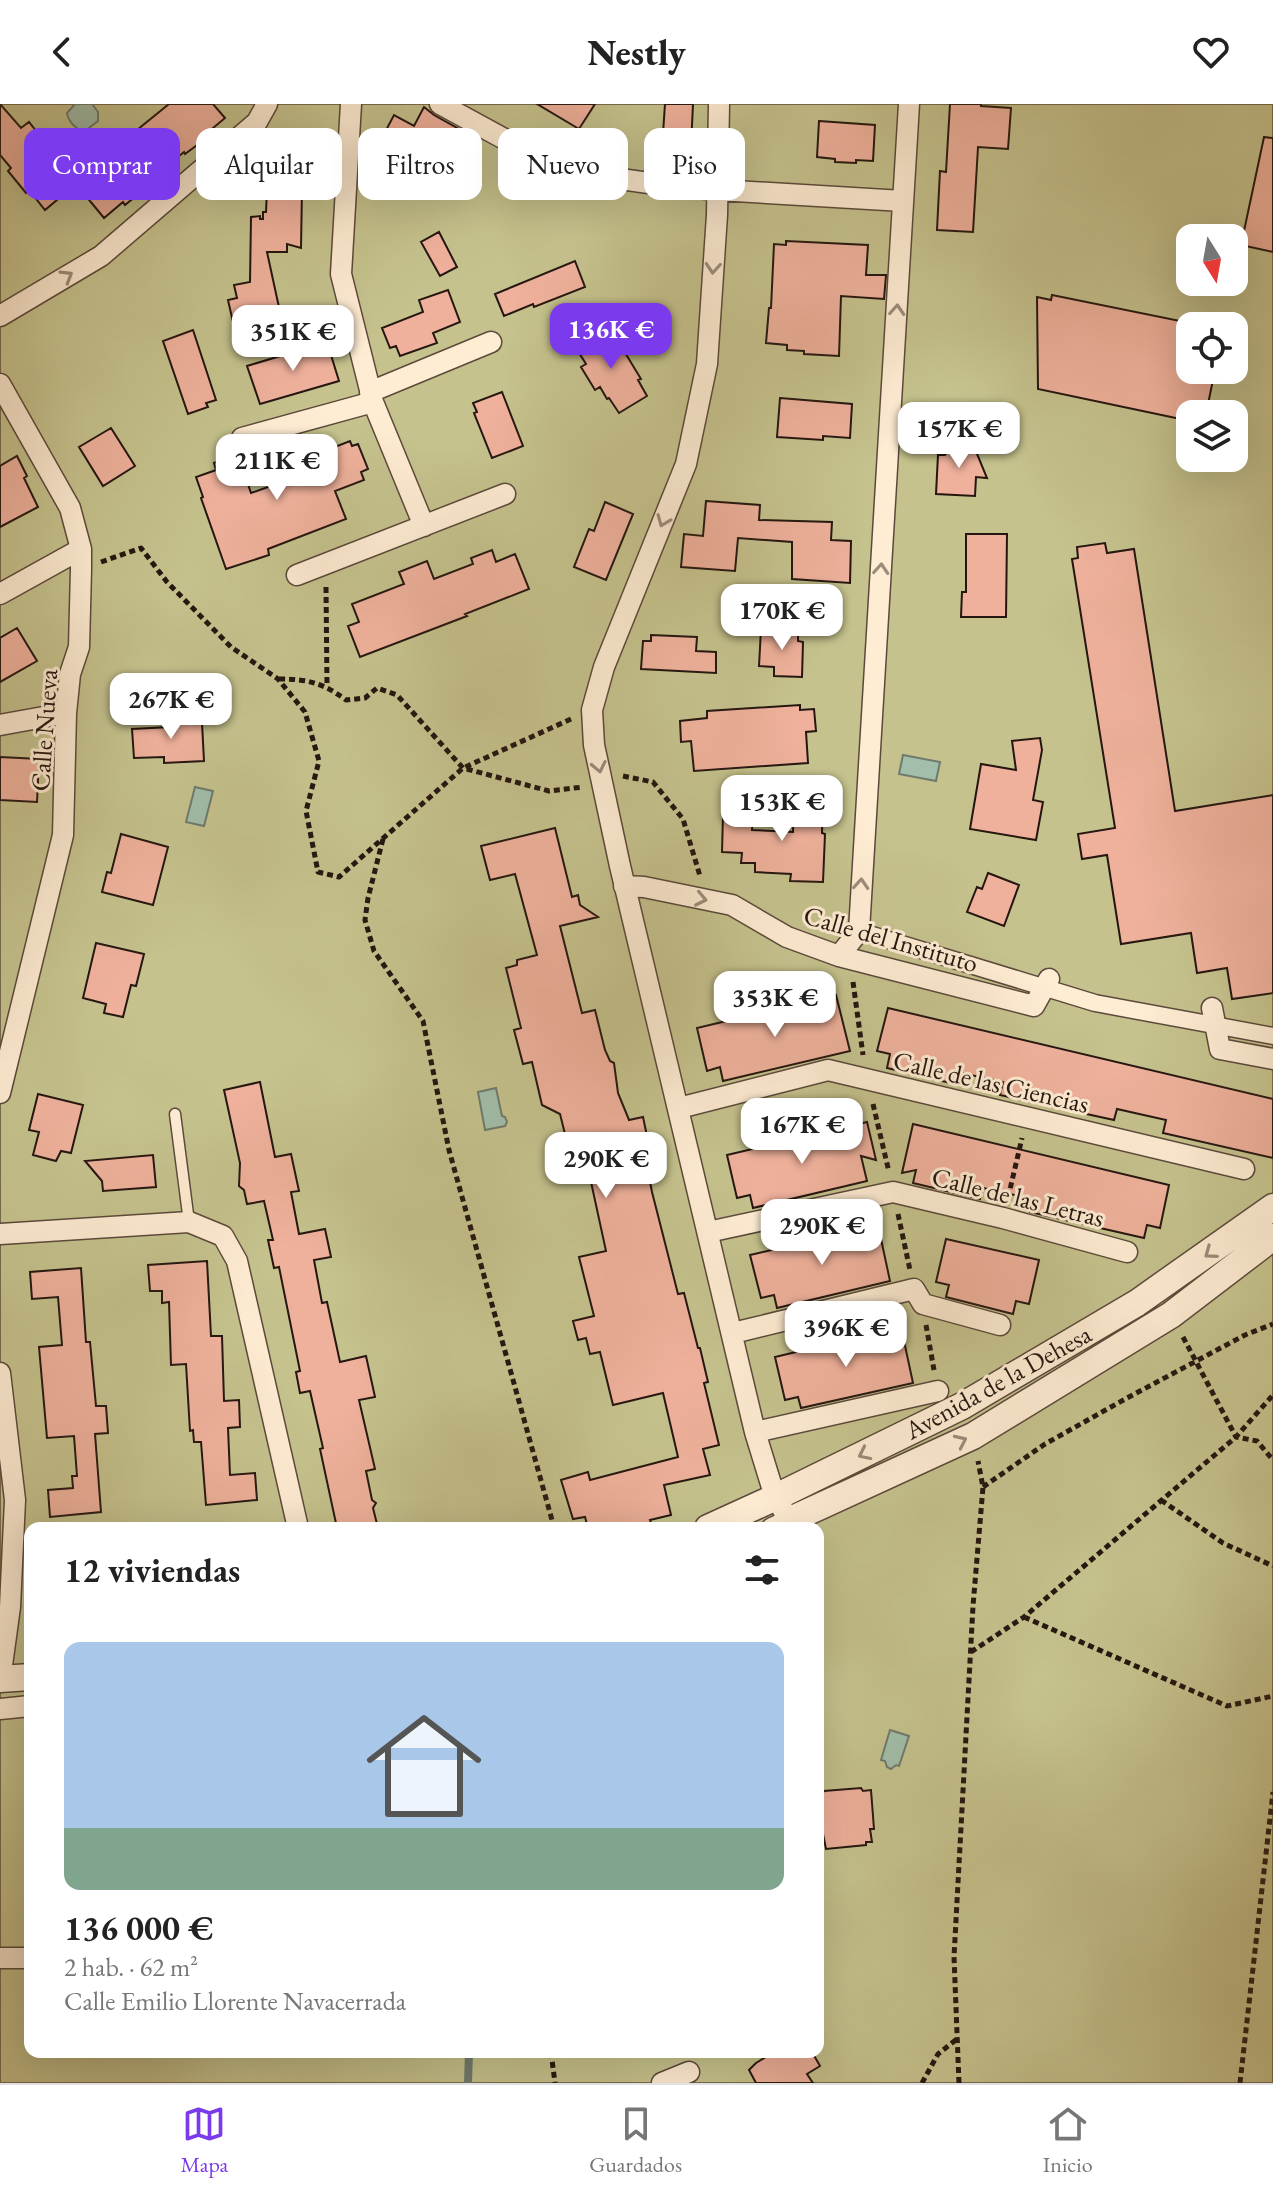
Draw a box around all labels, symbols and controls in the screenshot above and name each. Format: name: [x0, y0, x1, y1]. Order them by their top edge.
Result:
text: Nestly: [587, 29, 686, 76]
icon: back: [40, 30, 84, 74]
icon: heart: [1189, 30, 1233, 74]
chip: Comprar: [24, 128, 180, 200]
chip: Alquilar: [196, 128, 342, 200]
chip: Filtros: [358, 128, 482, 200]
chip: Nuevo: [498, 128, 628, 200]
chip: Piso: [644, 128, 745, 200]
north arrow: [1176, 224, 1248, 296]
map controls: [1176, 224, 1248, 472]
one-way arrow: [705, 262, 722, 275]
one-way arrow: [58, 270, 73, 286]
pin: 136K €: [546, 303, 676, 371]
one-way arrow: [888, 303, 905, 316]
pin: 351K €: [228, 305, 358, 373]
text: 136K €: [568, 312, 654, 346]
button: locate: [1176, 312, 1248, 384]
text: 351K €: [250, 314, 336, 348]
button: layers: [1176, 400, 1248, 472]
pin: 157K €: [894, 402, 1024, 470]
text: 157K €: [916, 411, 1002, 445]
pin: 211K €: [212, 434, 342, 502]
text: 211K €: [234, 443, 320, 477]
one-way arrow: [656, 513, 672, 527]
one-way arrow: [872, 562, 889, 575]
pin: 170K €: [717, 584, 847, 652]
text: 170K €: [739, 593, 825, 627]
street label: Calle Nueva: [23, 667, 65, 792]
pin: 267K €: [106, 673, 236, 741]
text: 267K €: [128, 682, 214, 716]
one-way arrow: [590, 760, 607, 774]
pin: 153K €: [717, 775, 847, 843]
text: 153K €: [739, 784, 825, 818]
one-way arrow: [853, 877, 870, 890]
one-way arrow: [694, 890, 707, 907]
street label: Calle del Instituto: [800, 898, 982, 980]
pin: 353K €: [710, 971, 840, 1039]
text: 353K €: [732, 980, 818, 1014]
street label: Calle de las Ciencias: [890, 1043, 1092, 1121]
pin: 167K €: [737, 1098, 867, 1166]
text: 167K €: [759, 1107, 845, 1141]
pin: 290K €: [541, 1132, 671, 1200]
text: 290K €: [563, 1141, 649, 1175]
street label: Calle de las Letras: [928, 1159, 1108, 1235]
pin: 290K €: [757, 1199, 887, 1267]
text: 290K €: [779, 1208, 865, 1242]
one-way arrow: [1204, 1243, 1218, 1258]
pin: 396K €: [781, 1301, 911, 1369]
text: 396K €: [803, 1310, 889, 1344]
street label: Avenida de la Dehesa: [898, 1316, 1098, 1448]
one-way arrow: [953, 1435, 967, 1451]
one-way arrow: [858, 1444, 873, 1460]
text: 12 viviendas: [64, 1548, 240, 1592]
icon: filters: [740, 1548, 784, 1592]
icon: home: [352, 1694, 496, 1838]
text: 136 000 €: [64, 1906, 213, 1950]
text: 2 hab. · 62 m²: [64, 1950, 198, 1984]
text: Calle Emilio Llorente Navacerrada: [64, 1984, 406, 2018]
tab: Mapa: [180, 2102, 228, 2179]
tab: Guardados: [589, 2102, 682, 2179]
tab: Inicio: [1043, 2102, 1093, 2179]

